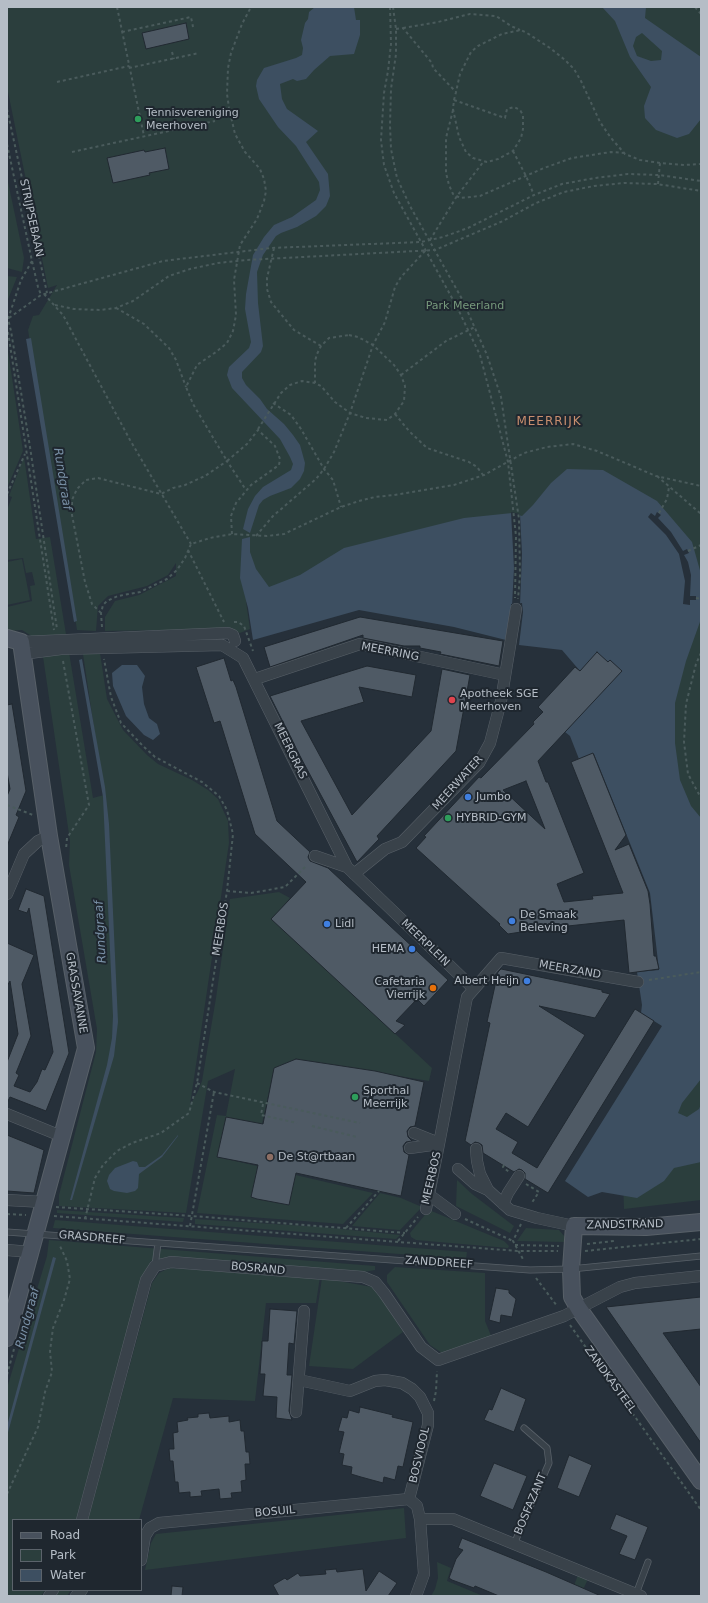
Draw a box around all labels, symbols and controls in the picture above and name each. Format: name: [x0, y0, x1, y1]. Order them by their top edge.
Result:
place label: Tennisvereniging Meerhoven: [146, 106, 239, 132]
marker: Tennisvereniging Meerhoven: [133, 114, 143, 124]
street label: STRIJPSEBAAN: [16, 178, 46, 258]
park label: Park Meerland: [426, 299, 504, 313]
district label: MEERRIJK: [516, 415, 582, 429]
water label: Rundgraaf: [50, 447, 74, 511]
street label: MEERRING: [360, 640, 420, 664]
place label: Apotheek SGE Meerhoven: [460, 687, 538, 713]
marker: Apotheek SGE Meerhoven: [447, 695, 457, 705]
street label: MEERGRAS: [271, 721, 309, 781]
street label: MEERWATER: [430, 753, 486, 813]
place label: Jumbo: [476, 790, 511, 804]
marker: Jumbo: [463, 792, 473, 802]
place label: HYBRID-GYM: [456, 811, 526, 825]
marker: HYBRID-GYM: [443, 813, 453, 823]
water label: Rundgraaf: [92, 900, 110, 964]
street label: MEERBOS: [210, 901, 232, 957]
place label: De Smaak Beleving: [520, 908, 576, 934]
marker: De Smaak Beleving: [507, 916, 517, 926]
place label: Lidl: [335, 917, 354, 931]
street label: MEERPLEIN: [398, 917, 452, 969]
marker: Lidl: [322, 919, 332, 929]
place label: HEMA: [372, 942, 404, 956]
marker: HEMA: [407, 944, 417, 954]
street label: GRASSAVANNE: [62, 951, 90, 1035]
street label: MEERZAND: [538, 958, 602, 982]
place label: Albert Heijn: [454, 974, 519, 988]
place label: Cafetaria Vierrijk: [375, 975, 425, 1001]
marker: Albert Heijn: [522, 976, 532, 986]
marker: Cafetaria Vierrijk: [428, 983, 438, 993]
place label: Sporthal Meerrijk: [363, 1084, 409, 1110]
marker: Sporthal Meerrijk: [350, 1092, 360, 1102]
place label: De St@rtbaan: [278, 1150, 355, 1164]
street label: MEERBOS: [419, 1150, 445, 1206]
marker: De St@rtbaan: [265, 1152, 275, 1162]
street label: ZANDSTRAND: [586, 1218, 664, 1232]
street label: GRASDREEF: [58, 1229, 126, 1247]
street label: ZANDDREEF: [405, 1254, 473, 1272]
street label: BOSRAND: [230, 1260, 286, 1278]
water label: Rundgraaf: [13, 1286, 43, 1350]
street label: ZANDKASTEEL: [581, 1344, 639, 1416]
street label: BOSVIOOL: [407, 1426, 433, 1484]
street label: BOSFAZANT: [512, 1471, 550, 1537]
street label: BOSUIL: [254, 1504, 296, 1520]
legend: [12, 1519, 142, 1591]
text: Road: [50, 1528, 80, 1542]
text: Park: [50, 1548, 76, 1562]
text: Water: [50, 1568, 85, 1582]

